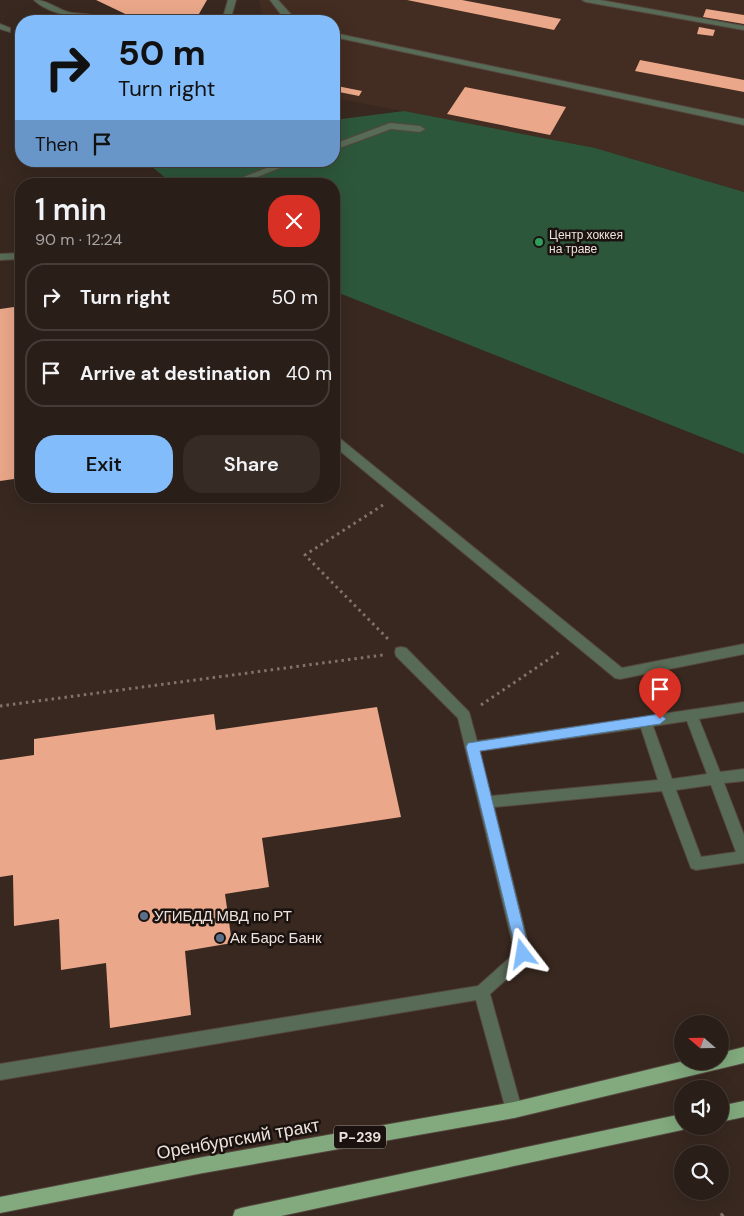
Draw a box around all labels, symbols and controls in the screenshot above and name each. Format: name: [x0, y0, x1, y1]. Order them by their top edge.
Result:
text: 50 m: [118, 30, 206, 76]
icon: right: [35, 35, 100, 100]
text: Turn right: [118, 74, 215, 103]
icon: arrive: [88, 130, 116, 158]
text: Then: [35, 132, 78, 157]
text: 1 min: [35, 190, 107, 229]
button: close: [268, 195, 320, 247]
place label: Центр хоккея на траве: [549, 227, 623, 257]
text: 90 m · 12:24: [35, 229, 122, 250]
marker: Центр хоккея на траве: [533, 236, 545, 248]
icon: right: [37, 283, 65, 311]
text: Turn right: [80, 285, 170, 310]
text: 50 m: [271, 285, 318, 310]
icon: arrive: [37, 359, 65, 387]
text: Arrive at destination: [80, 361, 271, 386]
text: 40 m: [286, 361, 332, 386]
button: Exit: [35, 435, 173, 493]
button: Share: [183, 435, 320, 493]
pin: [639, 668, 681, 719]
icon: arrive: [646, 675, 674, 703]
place label: УГИБДД МВД по РТ: [154, 906, 292, 926]
marker: УГИБДД МВД по РТ: [138, 910, 150, 922]
position arrow: [496, 927, 548, 979]
place label: Ак Барс Банк: [230, 928, 322, 948]
marker: Ак Барс Банк: [214, 932, 226, 944]
north arrow: [674, 1015, 729, 1070]
map controls: [674, 1015, 729, 1200]
button: sound: [674, 1080, 729, 1135]
street label: Оренбургский тракт: [155, 1113, 321, 1165]
road number: Р-239: [334, 1126, 386, 1148]
button: search: [674, 1145, 729, 1200]

